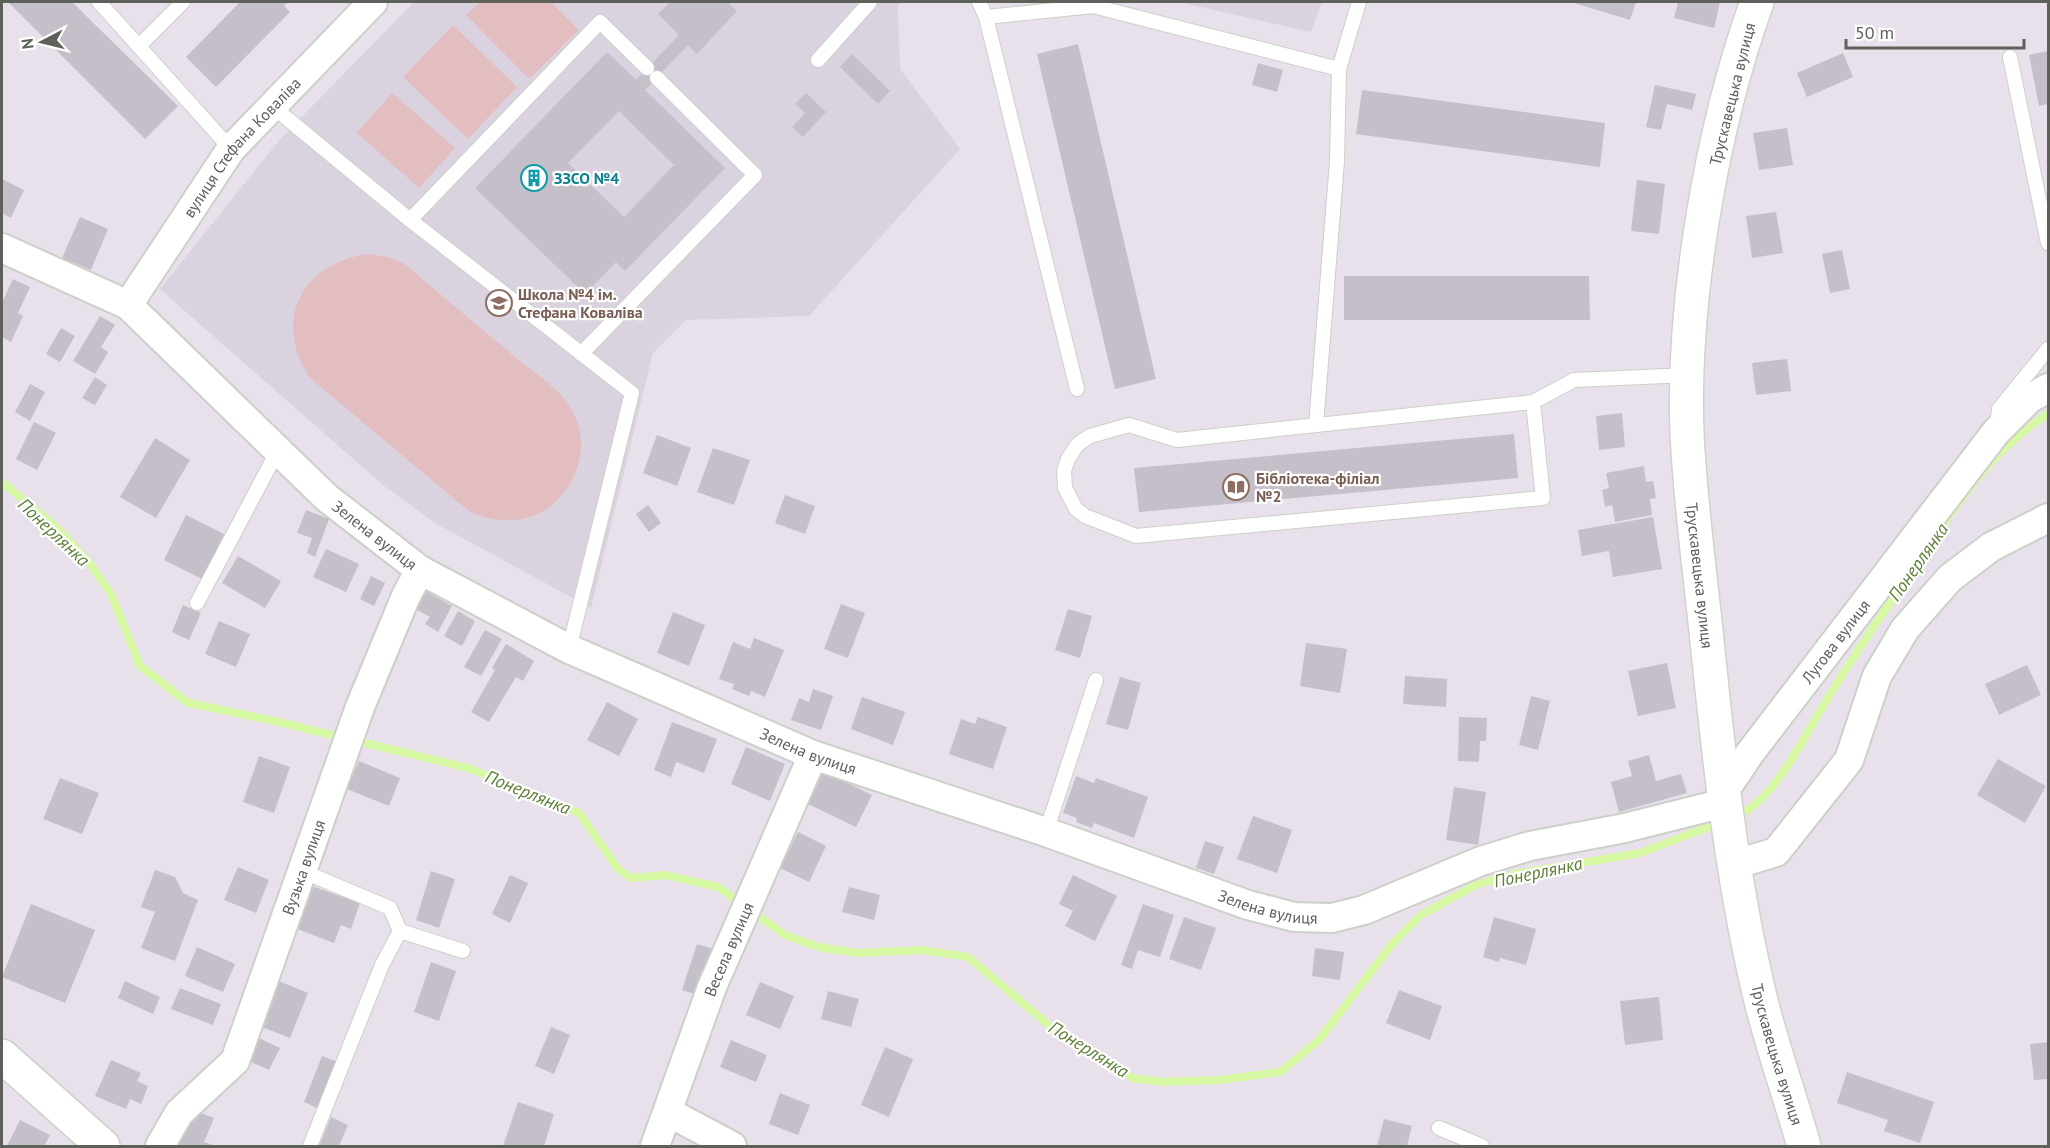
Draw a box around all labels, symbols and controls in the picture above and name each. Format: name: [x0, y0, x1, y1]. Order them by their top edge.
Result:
north arrow: [12, 12, 72, 72]
scale bar: [1846, 12, 2024, 50]
street label: Трускавецька вулиця: [1705, 21, 1759, 167]
text: 50 m: [1855, 21, 1894, 44]
text: N: [17, 37, 38, 50]
street label: вулиця Стефана Коваліва: [179, 73, 305, 221]
building icon: ЗЗСО №4: [519, 163, 549, 193]
place label: ЗЗСО №4: [554, 168, 619, 188]
place label: Школа №4 ім. Стефана Коваліва: [518, 284, 643, 322]
school or university icon: Школа №4 ім. Стефана Коваліва: [484, 288, 514, 318]
place label: Бібліотека-філіал №2: [1256, 468, 1379, 506]
library icon: Бібліотека-філіал №2: [1221, 472, 1251, 502]
water label: Понерлянка: [13, 493, 95, 571]
street label: Зелена вулиця: [328, 496, 421, 574]
street label: Трускавецька вулиця: [1682, 502, 1718, 649]
water label: Понерлянка: [1883, 518, 1953, 605]
street label: Лугова вулиця: [1797, 595, 1874, 688]
street label: Зелена вулиця: [757, 723, 859, 779]
water label: Понерлянка: [482, 764, 574, 820]
street label: Вузька вулиця: [277, 817, 329, 918]
water label: Понерлянка: [1492, 851, 1585, 893]
street label: Зелена вулиця: [1216, 885, 1318, 928]
street label: Весела вулиця: [699, 899, 758, 999]
street label: Трускавецька вулиця: [1747, 982, 1807, 1128]
water label: Понерлянка: [1045, 1015, 1133, 1083]

